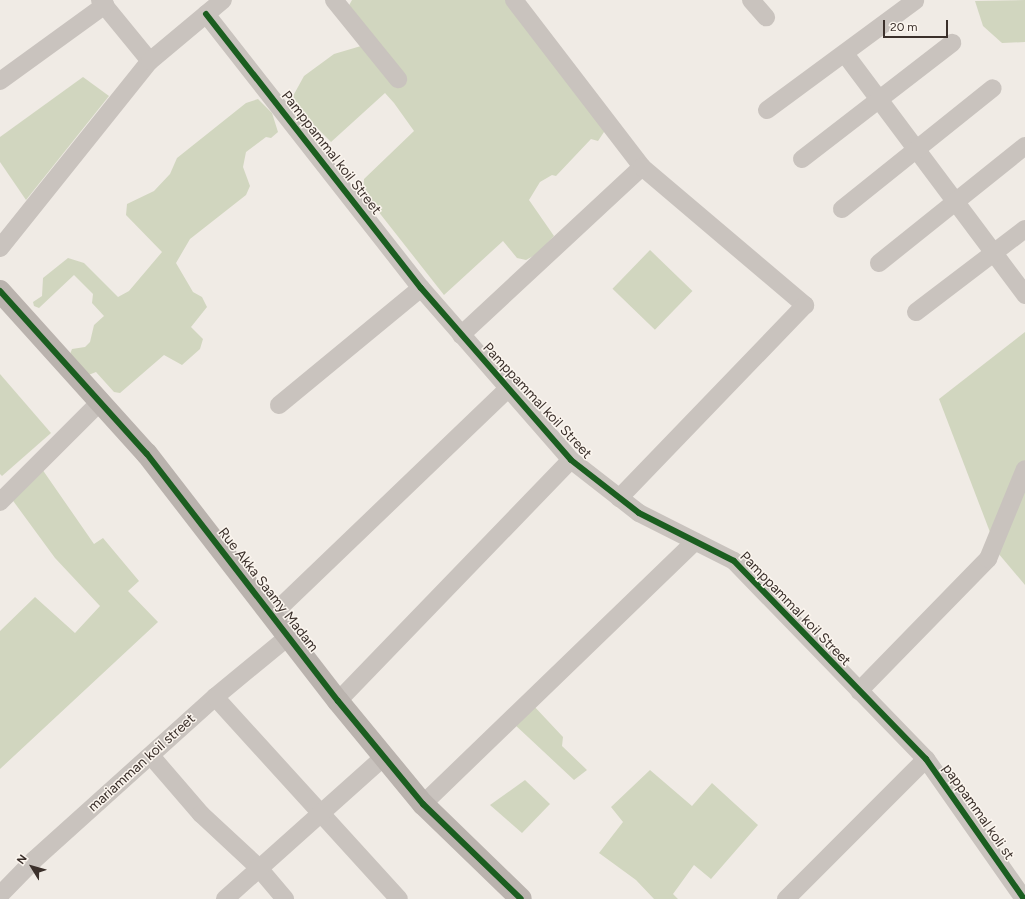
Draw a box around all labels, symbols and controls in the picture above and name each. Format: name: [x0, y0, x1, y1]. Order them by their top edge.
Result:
scale bar: [885, 12, 950, 38]
text: 20 m: [890, 20, 918, 34]
street label: Pamppammal koil Street: [278, 88, 384, 218]
street label: Pamppammal koil Street: [479, 340, 595, 462]
street label: Rue Akka Saamy Madam: [214, 525, 322, 655]
street label: Pamppammal koil Street: [736, 549, 854, 669]
street label: mariamman koil street: [85, 711, 199, 815]
street label: pappammal koli st: [939, 761, 1017, 863]
north arrow: [12, 847, 52, 887]
text: N: [14, 852, 30, 867]

